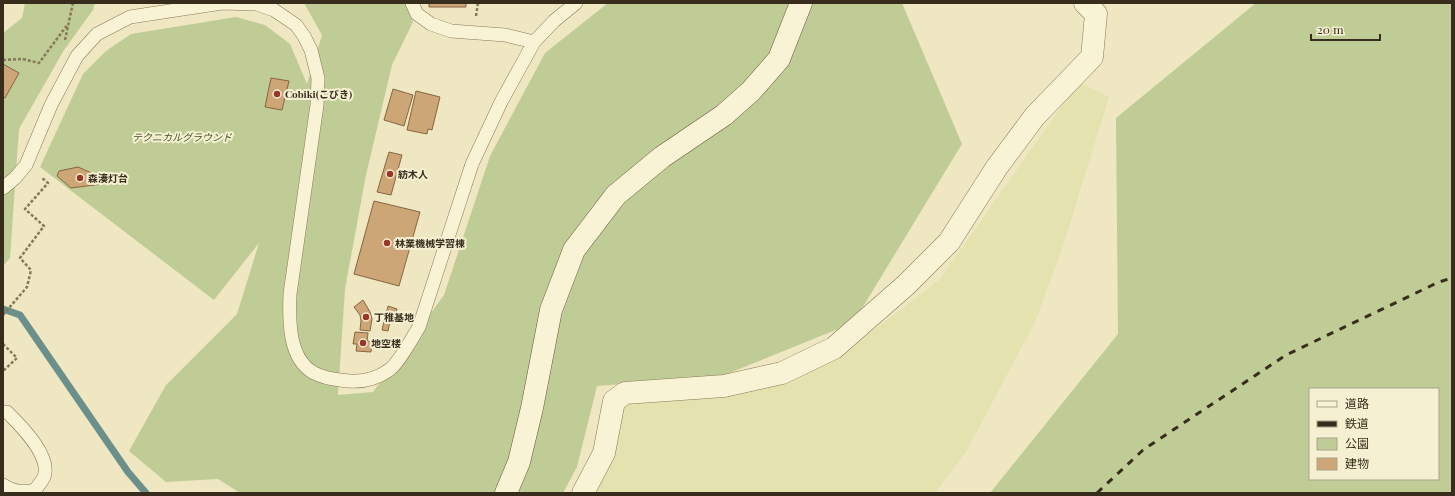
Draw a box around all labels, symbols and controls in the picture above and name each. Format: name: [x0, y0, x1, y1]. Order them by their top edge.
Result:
scale bar: [1311, 16, 1380, 42]
text: 20 m: [1317, 21, 1344, 37]
place label: Cobiki(こびき): [285, 87, 352, 101]
marker: Cobiki(こびき): [272, 89, 282, 99]
park label: テクニカルグラウンド: [132, 130, 233, 144]
place label: 紡木人: [398, 167, 428, 181]
marker: 紡木人: [385, 169, 395, 179]
place label: 森湊灯台: [88, 171, 128, 185]
marker: 森湊灯台: [75, 173, 85, 183]
place label: 林業機械学習棟: [395, 236, 465, 250]
marker: 林業機械学習棟: [382, 238, 392, 248]
place label: 丁稚基地: [374, 310, 414, 324]
marker: 丁稚基地: [361, 312, 371, 322]
place label: 地空楼: [371, 336, 401, 350]
marker: 地空楼: [358, 338, 368, 348]
legend: [1309, 388, 1439, 480]
text: 道路: [1345, 395, 1369, 411]
text: 鉄道: [1345, 415, 1369, 431]
text: 公園: [1345, 435, 1369, 451]
text: 建物: [1345, 455, 1369, 471]

